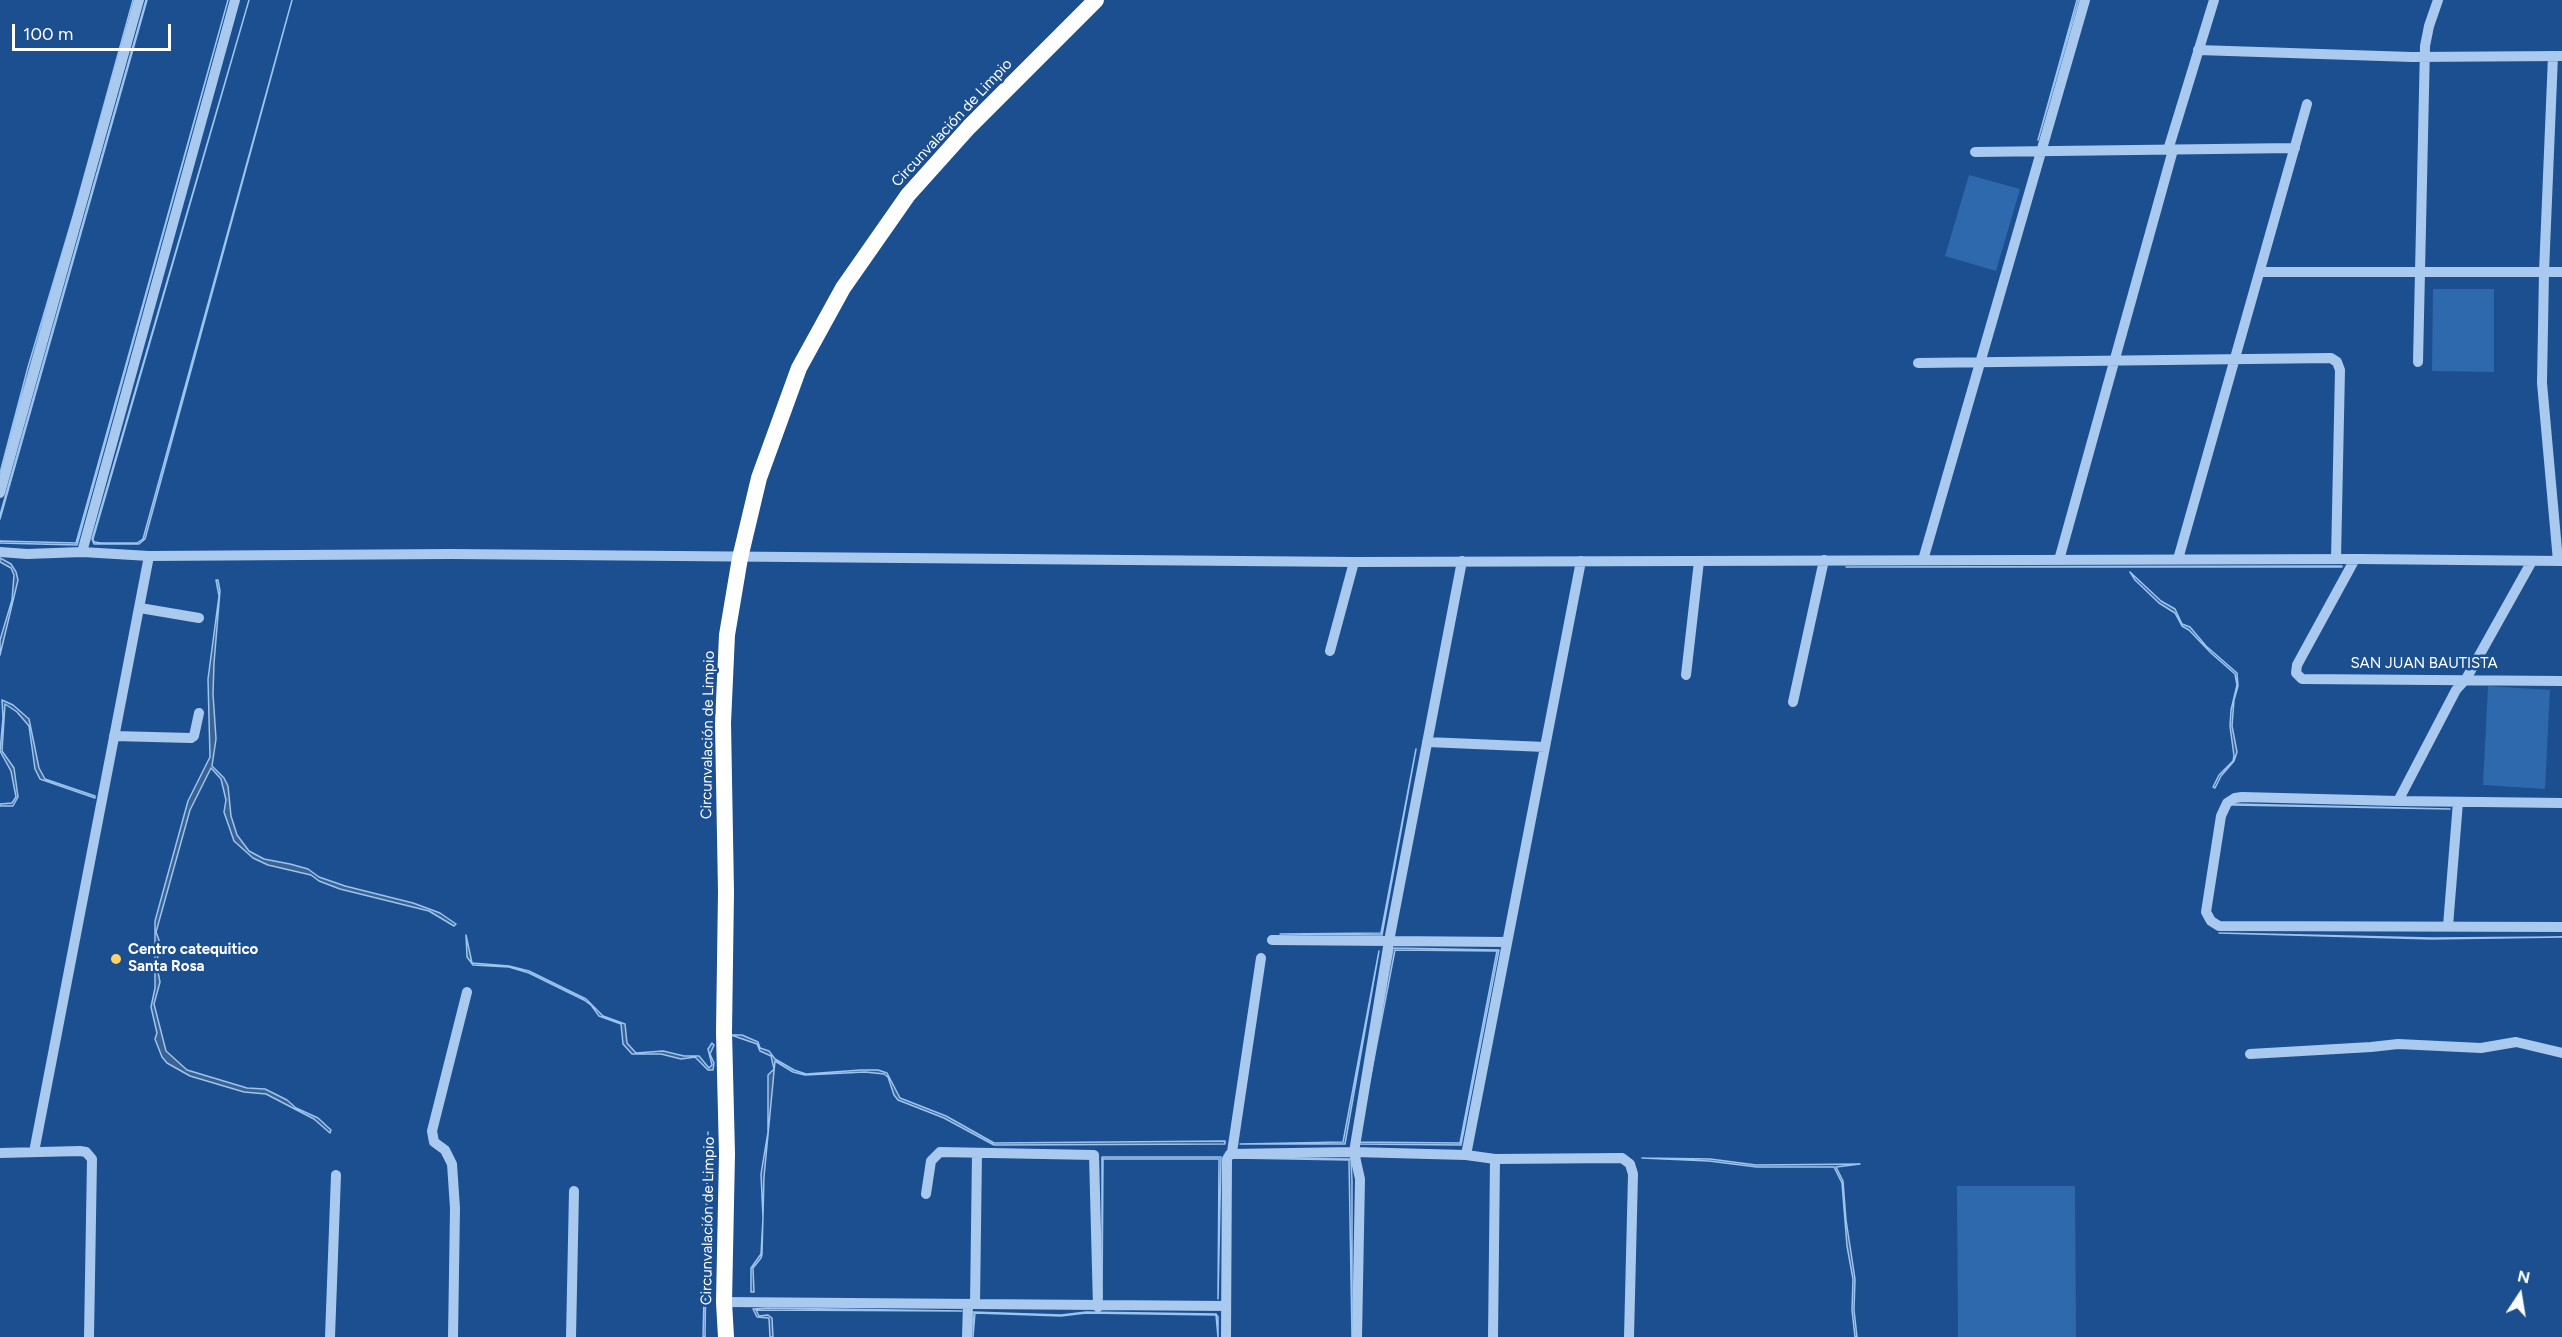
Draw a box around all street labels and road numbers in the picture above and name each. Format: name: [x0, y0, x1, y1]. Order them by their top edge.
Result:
street label: Circunvalación de Limpio: [888, 55, 1016, 191]
street label: Circunvalación de Limpio: [698, 651, 718, 819]
street label: SAN JUAN BAUTISTA: [2350, 655, 2498, 673]
street label: Circunvalación de Limpio: [698, 1137, 718, 1305]

